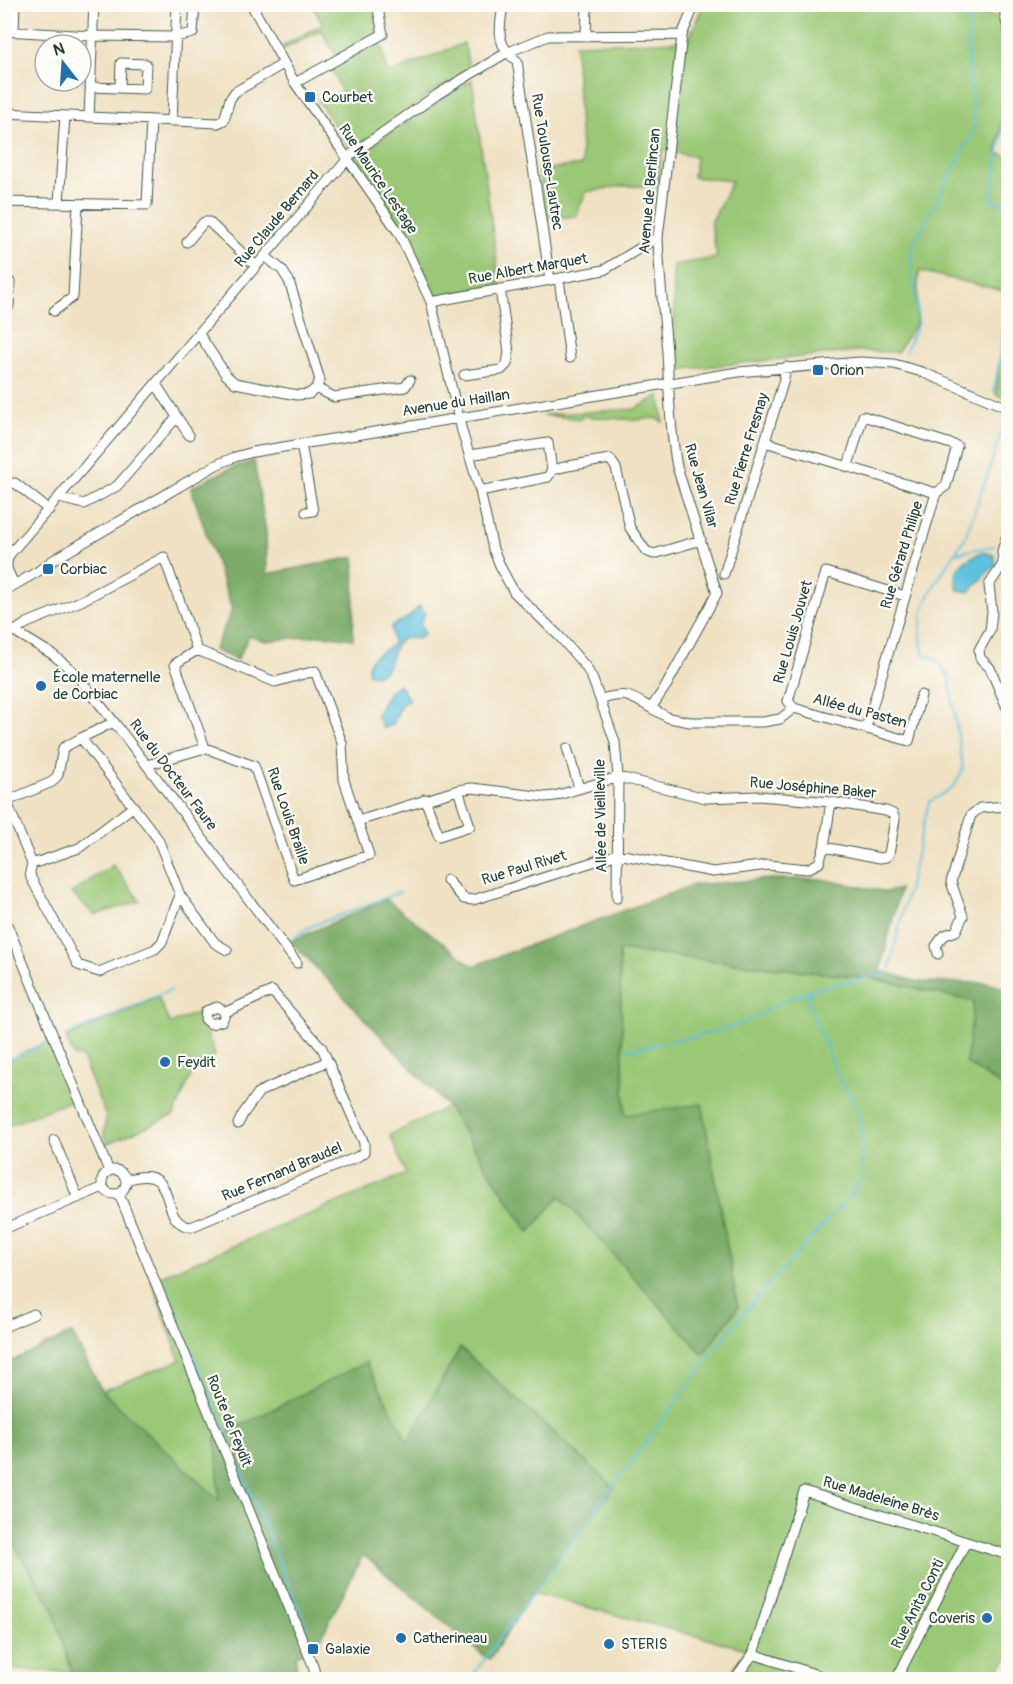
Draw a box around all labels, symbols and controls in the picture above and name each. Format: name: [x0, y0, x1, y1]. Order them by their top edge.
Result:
north arrow: [33, 33, 93, 93]
text: N: [51, 38, 67, 61]
place label: Courbet: [322, 88, 374, 107]
marker: Courbet: [303, 90, 317, 104]
street label: Rue Toulouse-Lautrec: [527, 92, 567, 232]
street label: Rue Maurice Lestage: [334, 120, 422, 238]
street label: Avenue de Berlincan: [635, 127, 665, 255]
street label: Rue Claude Bernard: [231, 166, 323, 272]
street label: Rue Albert Marquet: [467, 249, 590, 289]
place label: Orion: [830, 361, 864, 380]
marker: Orion: [811, 363, 825, 377]
street label: Avenue du Haillan: [401, 385, 511, 421]
street label: Rue Pierre Fresnay: [721, 390, 773, 507]
street label: Rue Jean Vilar: [680, 441, 722, 531]
street label: Rue Gérard Philipe: [877, 498, 928, 611]
place label: Corbiac: [60, 560, 108, 579]
marker: Corbiac: [41, 562, 55, 576]
street label: Rue Louis Jouvet: [769, 577, 817, 686]
place label: École maternelle de Corbiac: [53, 668, 161, 704]
marker: École maternelle de Corbiac: [34, 679, 48, 693]
street label: Allée du Pasten: [811, 689, 909, 733]
street label: Rue du Docteur Faure: [125, 716, 221, 835]
street label: Allée de Vieilleville: [590, 758, 611, 873]
street label: Rue Louis Braille: [262, 765, 314, 868]
street label: Rue Joséphine Baker: [749, 773, 878, 803]
street label: Rue Paul Rivet: [479, 846, 570, 890]
place label: Feydit: [177, 1053, 216, 1072]
marker: Feydit: [158, 1055, 172, 1069]
street label: Rue Fernand Braudel: [219, 1138, 345, 1206]
street label: Route de Feydit: [202, 1372, 256, 1471]
street label: Rue Madeleine Brès: [820, 1472, 942, 1526]
street label: Rue Anita Conti: [887, 1556, 949, 1652]
place label: Coveris: [929, 1609, 975, 1628]
marker: Coveris: [980, 1611, 994, 1625]
place label: Catherineau: [413, 1629, 487, 1648]
marker: Catherineau: [394, 1631, 408, 1645]
place label: STERIS: [621, 1635, 668, 1654]
marker: STERIS: [602, 1637, 616, 1651]
place label: Galaxie: [325, 1640, 371, 1659]
marker: Galaxie: [306, 1642, 320, 1656]

